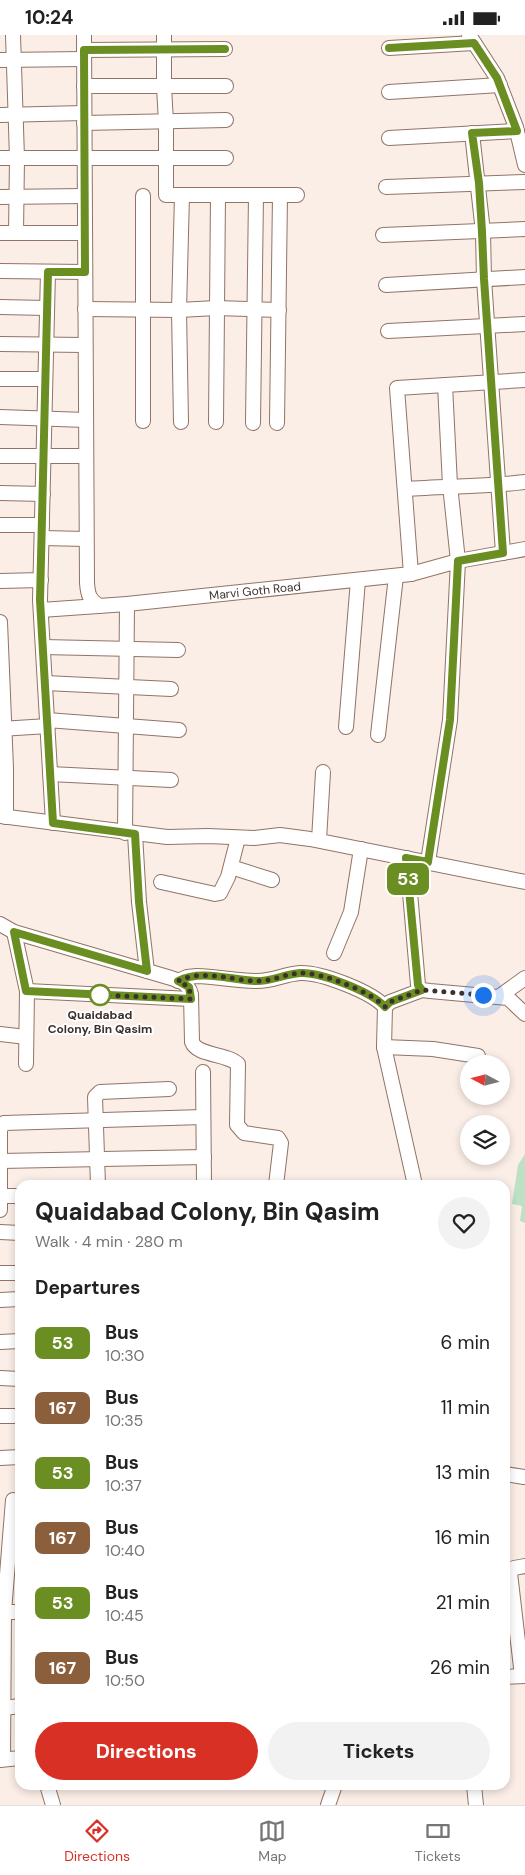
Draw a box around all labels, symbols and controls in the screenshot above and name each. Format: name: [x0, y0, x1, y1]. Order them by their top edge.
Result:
text: 10:24: [25, 5, 73, 30]
street label: Marvi Goth Road: [208, 578, 302, 604]
line badge: 53: [386, 863, 430, 895]
text: 53: [397, 867, 419, 891]
your location: [471, 983, 496, 1008]
marker: Quaidabad Colony, Bin Qasim: [89, 984, 111, 1006]
place label: Quaidabad Colony, Bin Qasim: [48, 1007, 152, 1037]
north arrow: [460, 1055, 510, 1105]
map controls: [460, 1055, 510, 1165]
button: layers: [460, 1115, 510, 1165]
text: Quaidabad Colony, Bin Qasim: [35, 1196, 380, 1227]
button: heart: [438, 1197, 490, 1249]
text: Walk · 4 min · 280 m: [35, 1231, 183, 1252]
text: Departures: [35, 1275, 140, 1300]
text: Bus: [105, 1320, 139, 1345]
text: 6 min: [441, 1330, 490, 1355]
text: 53: [51, 1331, 74, 1355]
text: 10:30: [105, 1345, 145, 1366]
text: Bus: [105, 1385, 139, 1410]
text: 11 min: [441, 1395, 490, 1420]
text: 167: [49, 1396, 76, 1420]
text: 10:35: [105, 1410, 143, 1431]
text: Bus: [105, 1450, 139, 1475]
text: 13 min: [435, 1460, 490, 1485]
text: 53: [51, 1461, 74, 1485]
text: 10:37: [105, 1475, 142, 1496]
text: Bus: [105, 1515, 139, 1540]
text: 16 min: [435, 1525, 490, 1550]
text: 167: [49, 1526, 76, 1550]
text: 10:40: [105, 1540, 145, 1561]
text: Bus: [105, 1580, 139, 1605]
text: 21 min: [436, 1590, 490, 1615]
text: 53: [51, 1591, 74, 1615]
text: 10:45: [105, 1605, 144, 1626]
text: Bus: [105, 1645, 139, 1670]
text: 26 min: [430, 1655, 490, 1680]
text: 167: [49, 1656, 76, 1680]
text: 10:50: [105, 1670, 145, 1691]
button: Directions: [35, 1722, 258, 1780]
button: Tickets: [268, 1722, 490, 1780]
tab: Directions: [64, 1817, 130, 1865]
tab: Map: [258, 1817, 287, 1865]
tab: Tickets: [415, 1817, 461, 1865]

